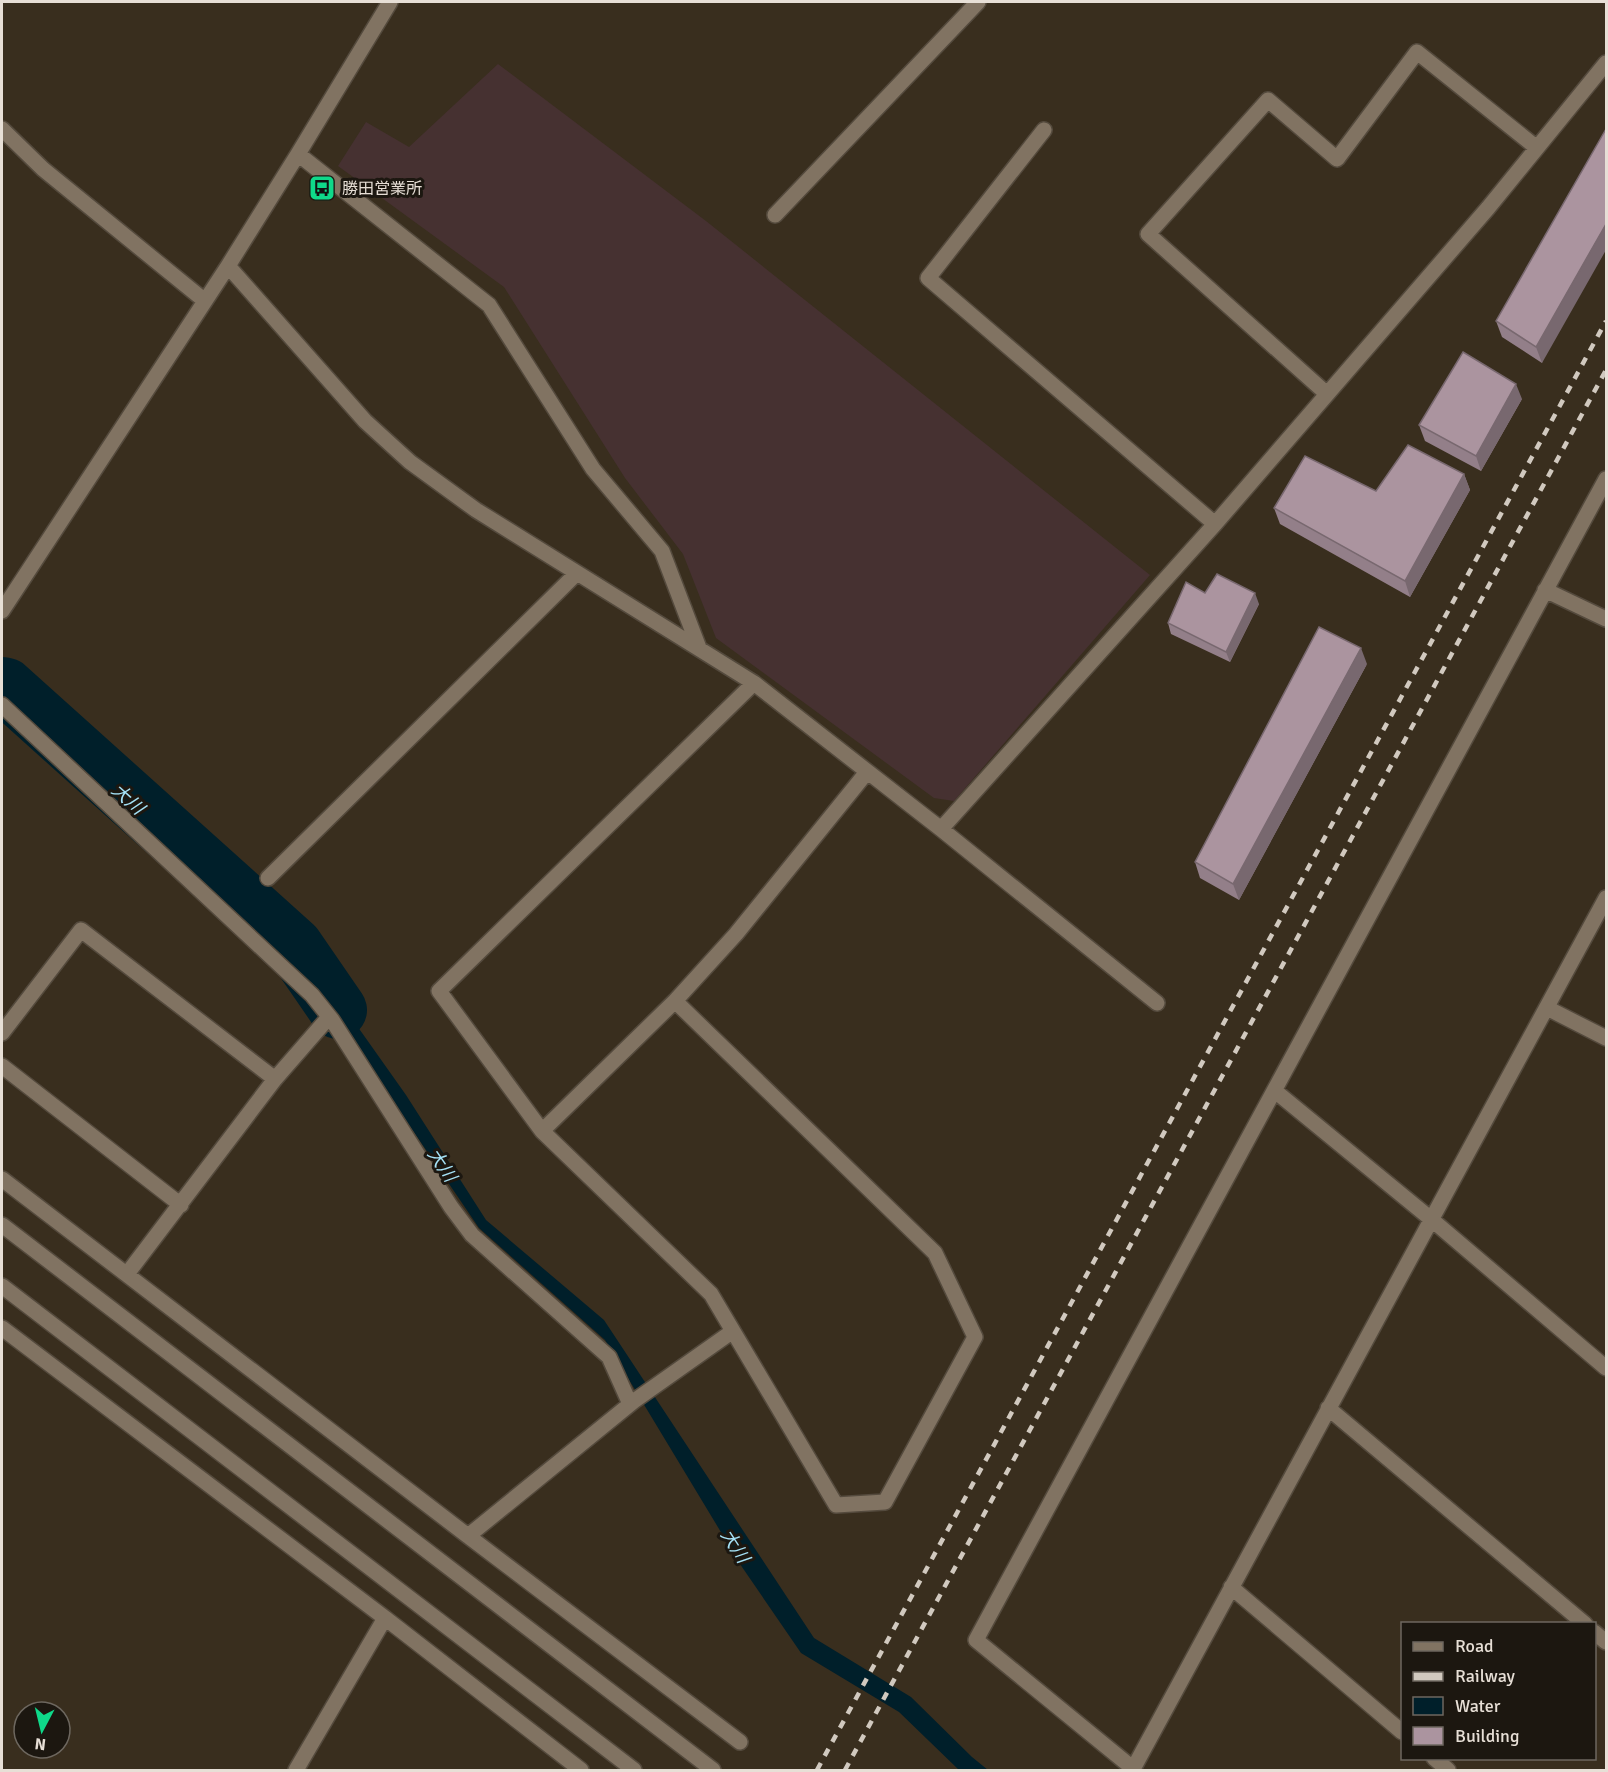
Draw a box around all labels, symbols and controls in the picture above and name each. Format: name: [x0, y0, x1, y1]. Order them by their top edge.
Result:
bus stop icon: 勝田営業所: [307, 173, 337, 203]
place label: 勝田営業所: [342, 179, 422, 199]
water label: 大川: [107, 779, 150, 821]
water label: 大川: [423, 1144, 462, 1188]
water label: 大川: [716, 1525, 755, 1569]
legend: [1401, 1622, 1596, 1760]
text: Road: [1455, 1635, 1494, 1657]
text: Railway: [1455, 1665, 1516, 1687]
text: Water: [1455, 1695, 1501, 1717]
north arrow: [12, 1700, 72, 1760]
text: Building: [1455, 1725, 1519, 1747]
text: N: [34, 1733, 47, 1754]

